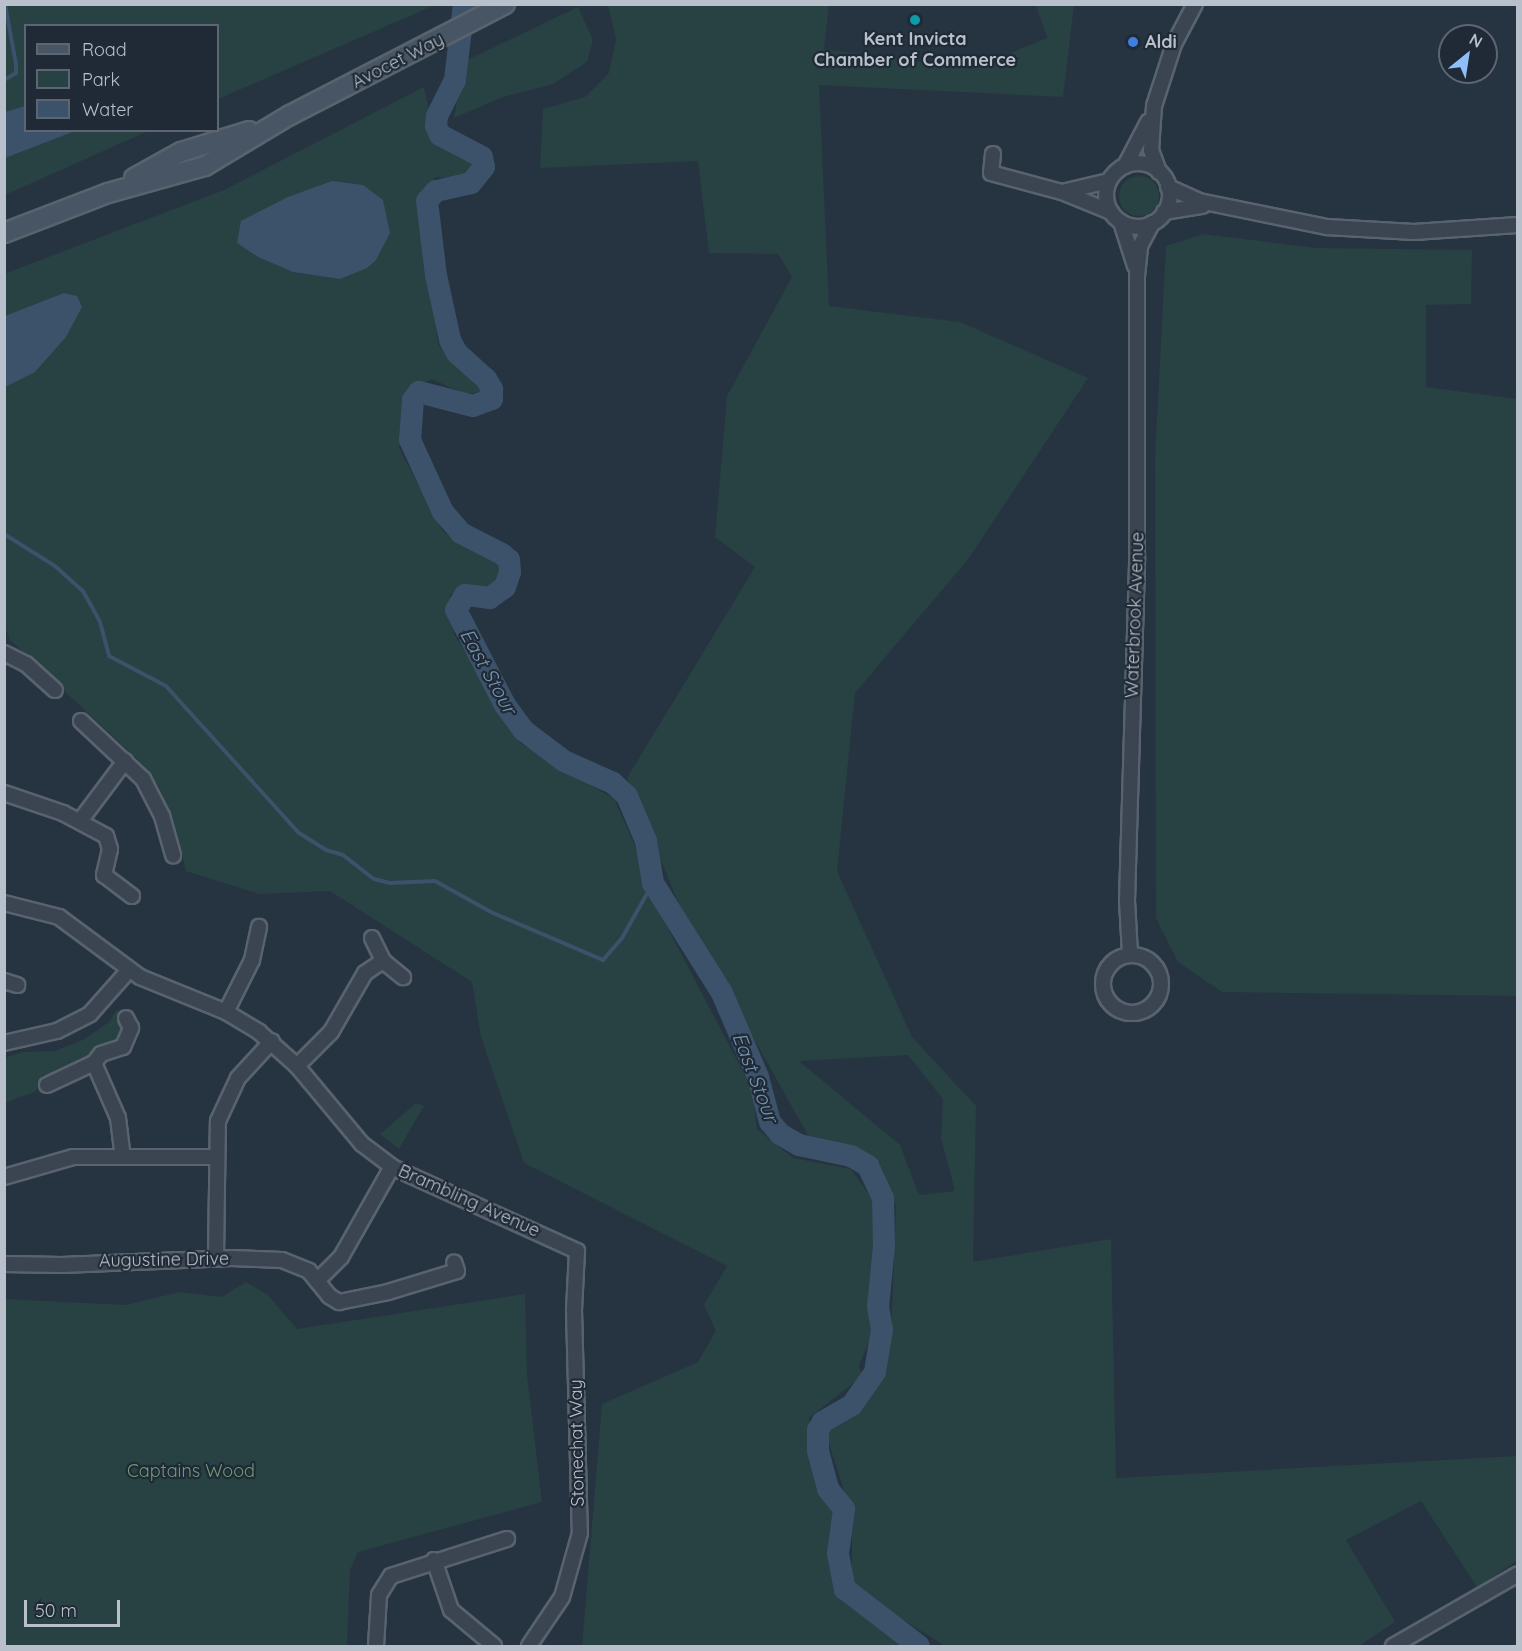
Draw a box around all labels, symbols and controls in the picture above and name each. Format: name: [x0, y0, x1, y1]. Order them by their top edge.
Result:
marker: Kent Invicta Chamber of Commerce: [908, 13, 922, 27]
legend: [24, 24, 219, 132]
north arrow: [1438, 24, 1498, 84]
street label: Avocet Way: [348, 29, 448, 93]
place label: Kent Invicta Chamber of Commerce: [814, 29, 1016, 72]
text: N: [1466, 29, 1486, 52]
place label: Aldi: [1145, 31, 1177, 53]
marker: Aldi: [1126, 35, 1140, 49]
text: Road: [82, 38, 127, 61]
text: Park: [82, 68, 120, 91]
text: Water: [82, 98, 133, 121]
street label: Waterbrook Avenue: [1121, 531, 1149, 699]
water label: East Stour: [456, 624, 522, 718]
water label: East Stour: [728, 1029, 784, 1125]
street label: Brambling Avenue: [395, 1160, 543, 1242]
street label: Augustine Drive: [99, 1248, 229, 1272]
street label: Stonechat Way: [565, 1379, 589, 1507]
park label: Captains Wood: [127, 1460, 255, 1482]
scale bar: [27, 1588, 123, 1626]
text: 50 m: [35, 1599, 77, 1622]

